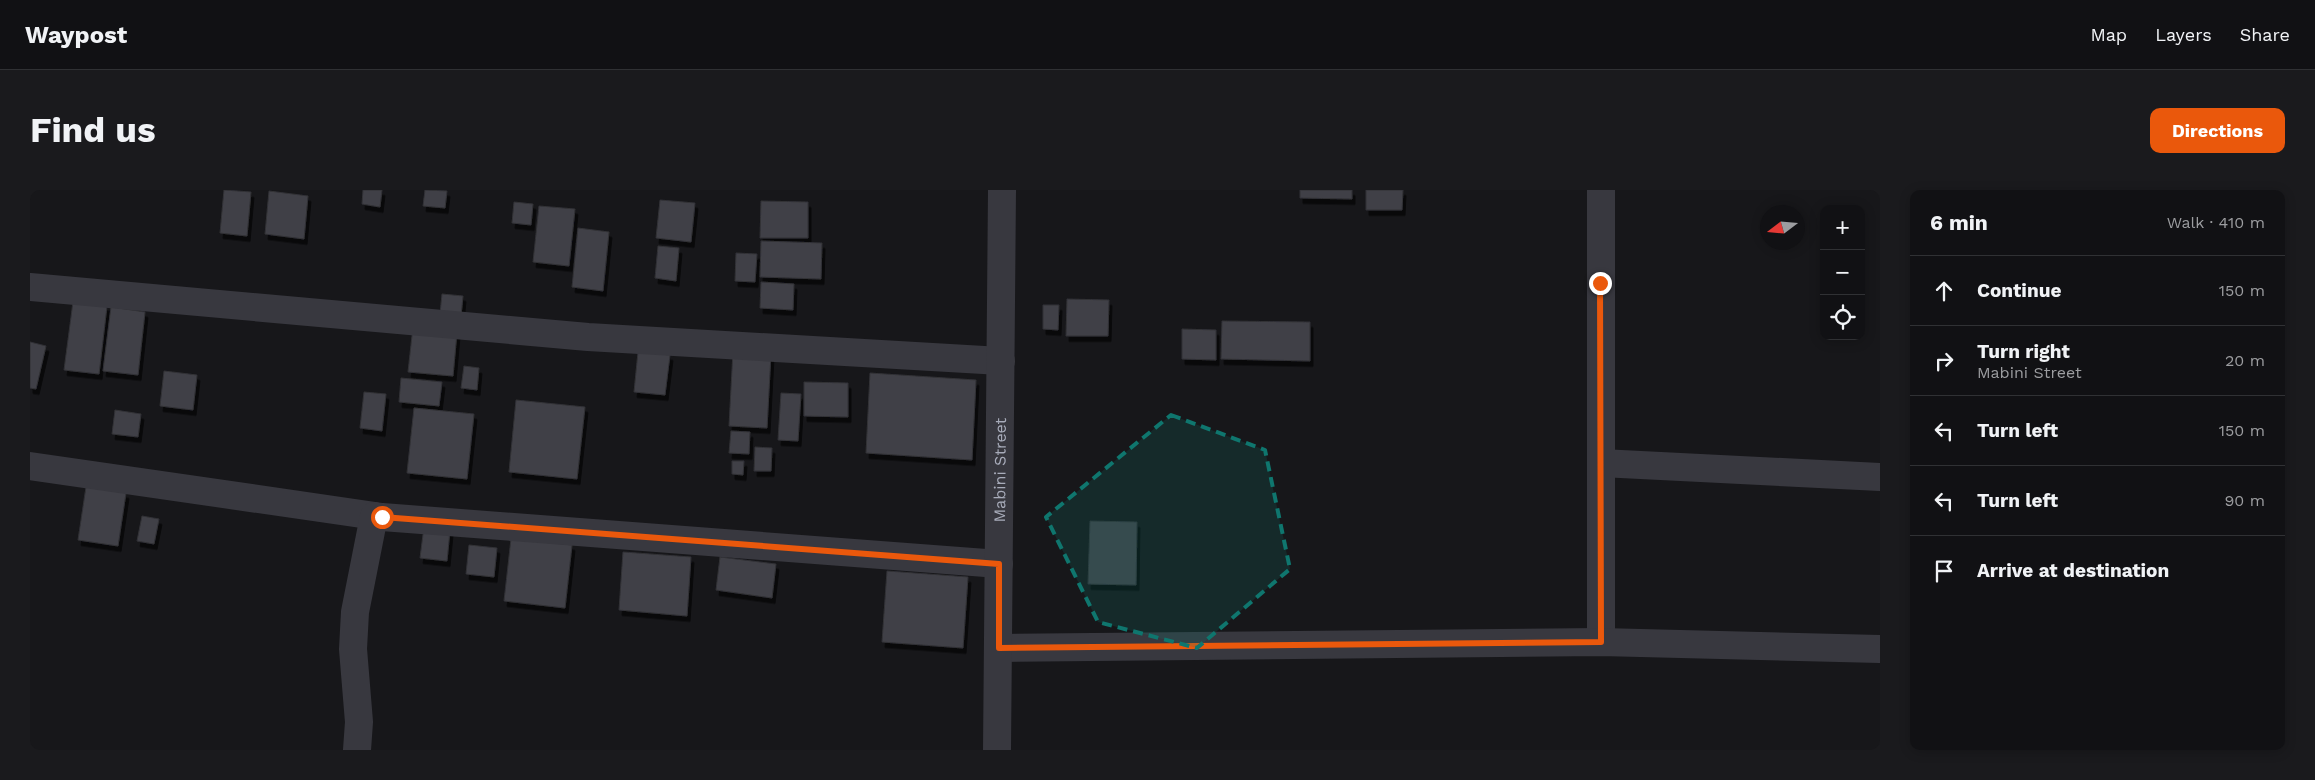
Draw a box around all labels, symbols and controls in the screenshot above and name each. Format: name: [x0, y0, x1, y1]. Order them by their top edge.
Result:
text: Waypost: [25, 21, 127, 49]
text: Map: [2090, 24, 2127, 45]
text: Layers: [2155, 24, 2212, 45]
text: Share: [2240, 24, 2290, 45]
button: Directions: [2150, 108, 2285, 153]
text: Find us: [30, 109, 156, 151]
north arrow: [1760, 205, 1805, 250]
map controls: [1820, 205, 1865, 340]
button: +: [1820, 205, 1865, 250]
text: 6 min: [1930, 210, 1988, 235]
text: Walk · 410 m: [2167, 213, 2265, 232]
button: −: [1820, 250, 1865, 295]
route end: [1589, 272, 1612, 295]
icon: ahead: [1930, 277, 1958, 305]
text: Continue: [1977, 279, 2061, 302]
text: 150 m: [2219, 281, 2265, 300]
button: locate: [1820, 295, 1865, 340]
text: Turn right: [1977, 340, 2070, 363]
icon: right: [1930, 347, 1958, 375]
text: 20 m: [2225, 351, 2265, 370]
text: Mabini Street: [1977, 363, 2082, 382]
street label: Mabini Street: [990, 417, 1010, 523]
icon: left: [1930, 417, 1958, 445]
text: Turn left: [1977, 419, 2058, 442]
text: 150 m: [2219, 421, 2265, 440]
icon: left: [1930, 487, 1958, 515]
text: Turn left: [1977, 489, 2058, 512]
text: 90 m: [2224, 491, 2265, 510]
route start: [371, 506, 394, 529]
icon: arrive: [1930, 557, 1958, 585]
text: Arrive at destination: [1977, 559, 2169, 582]

